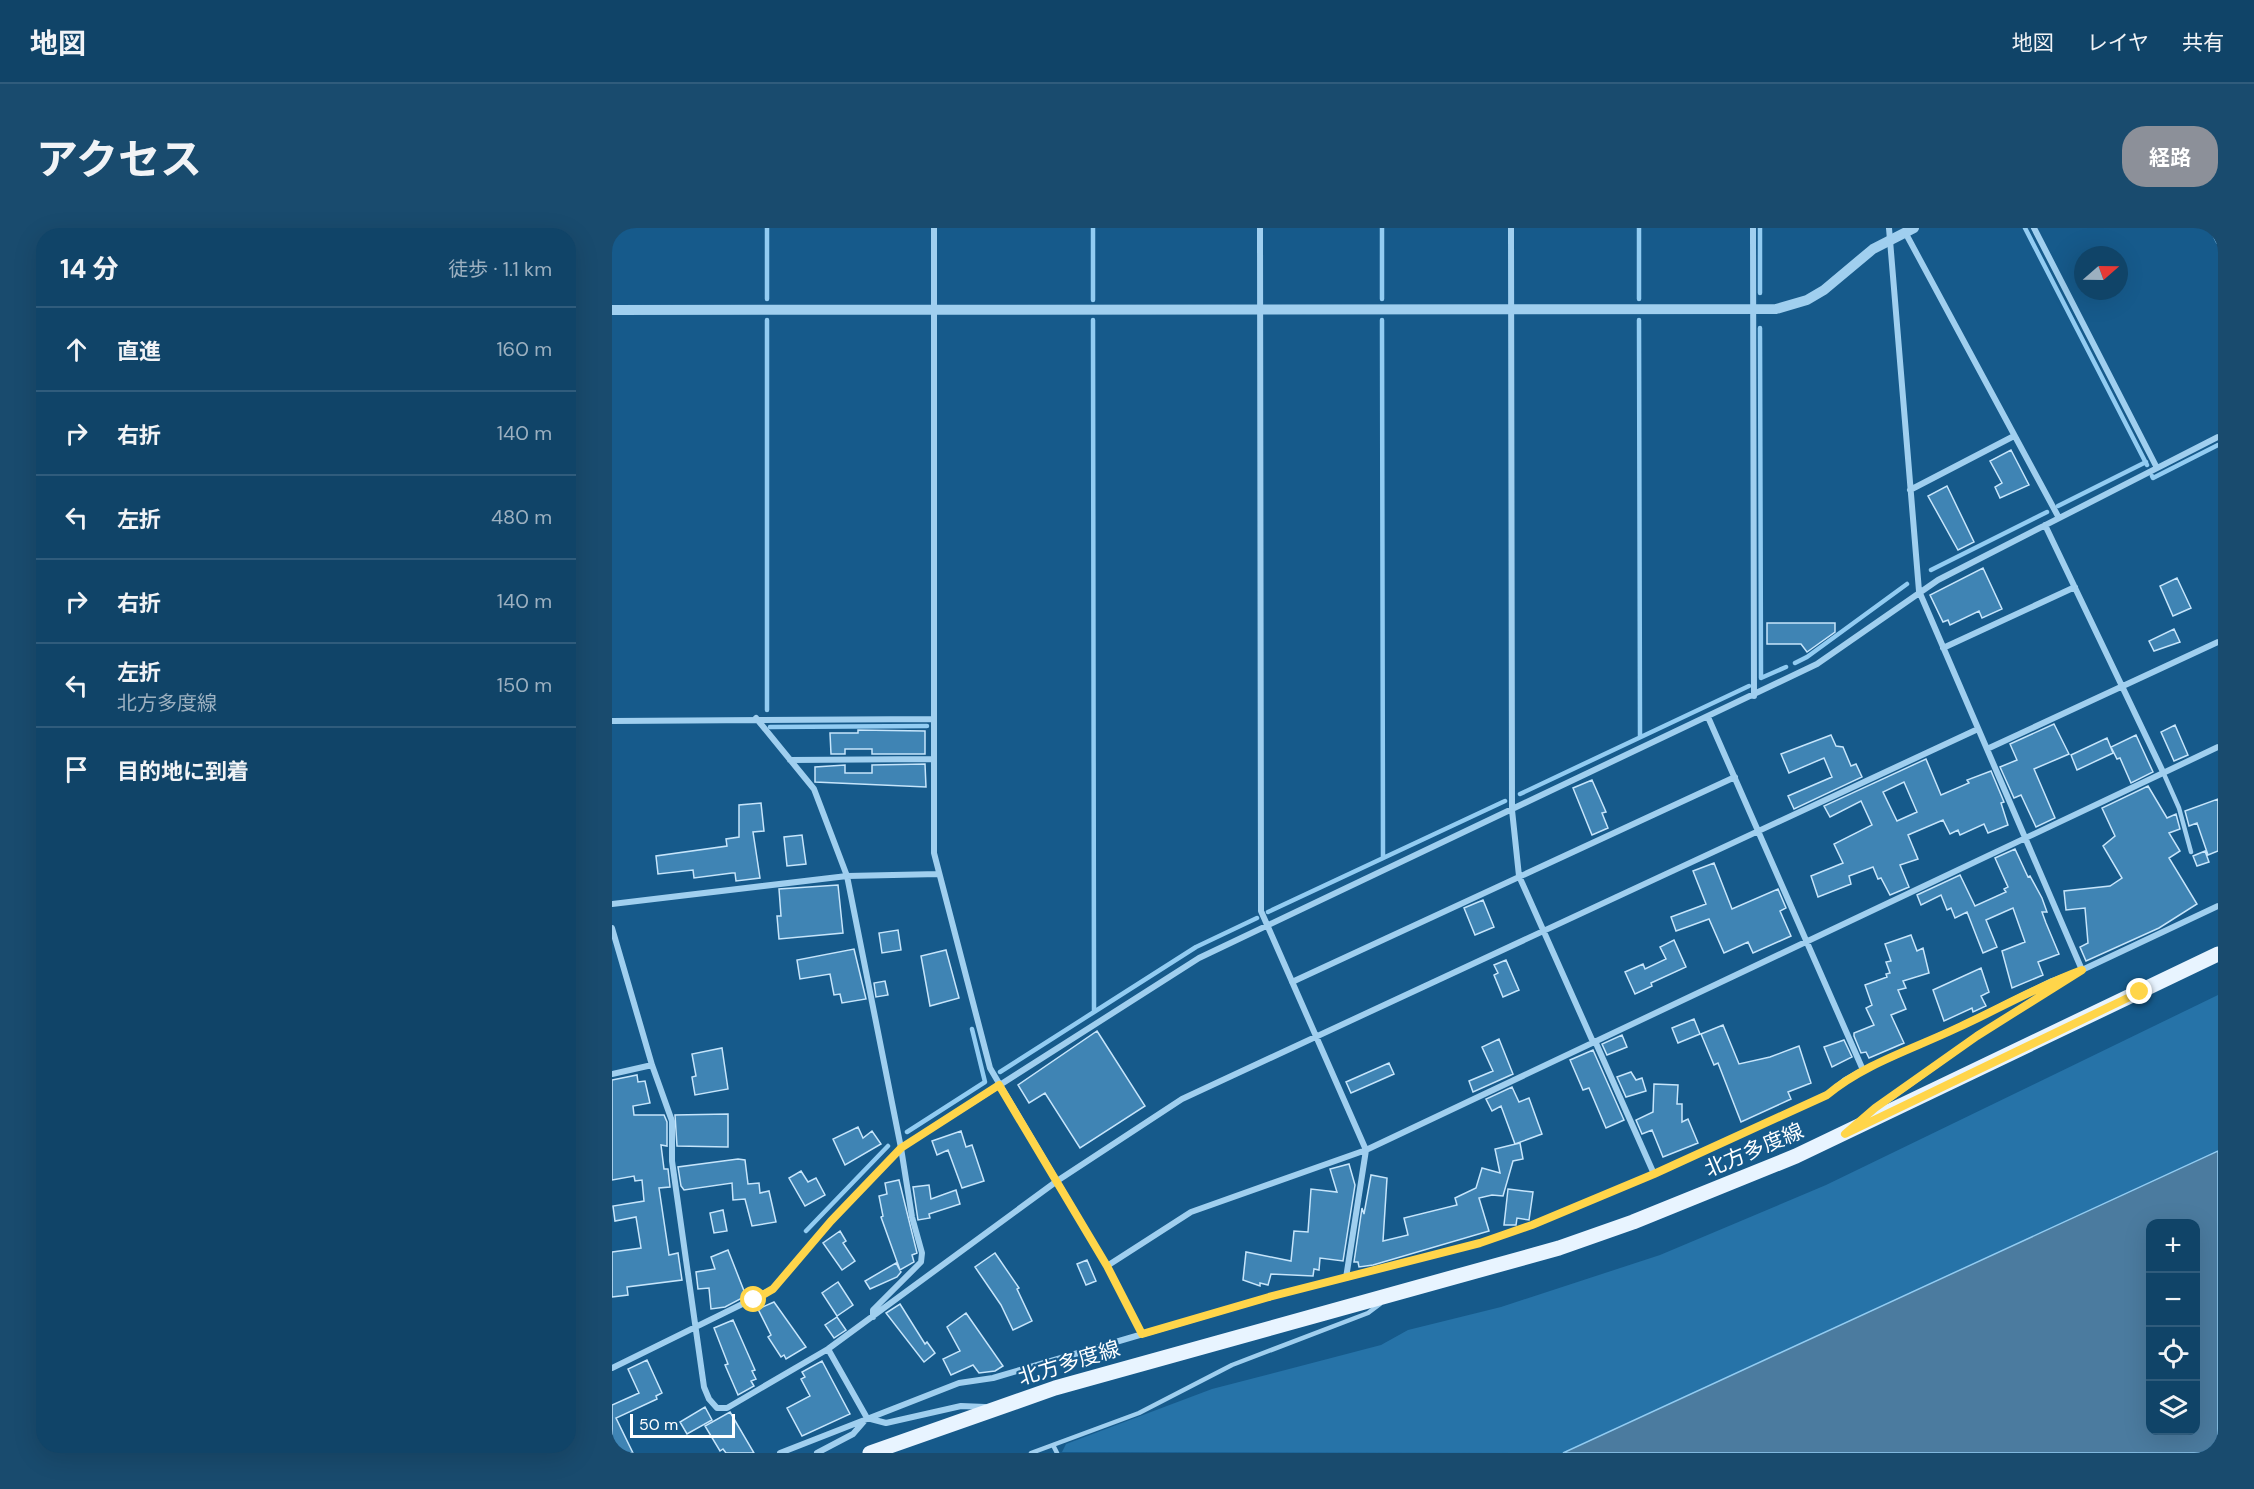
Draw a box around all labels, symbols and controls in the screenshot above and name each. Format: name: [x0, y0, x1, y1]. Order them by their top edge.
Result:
text: 地図: [30, 25, 86, 62]
text: 地図: [2012, 29, 2054, 57]
text: レイヤ: [2087, 29, 2149, 57]
text: 共有: [2182, 29, 2224, 57]
button: 経路: [2122, 126, 2218, 187]
text: アクセス: [36, 132, 202, 187]
north arrow: [2074, 246, 2128, 300]
text: 14 分: [60, 252, 118, 286]
text: 徒歩 · 1.1 km: [448, 256, 552, 282]
icon: ahead: [60, 333, 93, 366]
text: 160 m: [496, 336, 552, 362]
text: 直進: [117, 337, 161, 366]
icon: right: [60, 417, 93, 450]
text: 140 m: [497, 420, 552, 446]
text: 右折: [117, 421, 161, 450]
icon: left: [60, 501, 93, 534]
text: 480 m: [491, 504, 552, 530]
text: 左折: [117, 505, 161, 534]
icon: right: [60, 585, 93, 618]
text: 140 m: [497, 588, 552, 614]
text: 右折: [117, 589, 161, 618]
text: 左折: [117, 658, 161, 687]
icon: left: [60, 669, 93, 702]
text: 150 m: [497, 672, 552, 698]
text: 北方多度線: [117, 690, 217, 716]
icon: arrive: [60, 753, 93, 786]
text: 目的地に到着: [117, 757, 249, 786]
route end: [2126, 978, 2152, 1004]
street label: 北方多度線: [1700, 1117, 1808, 1183]
map controls: [2146, 1219, 2200, 1435]
button: +: [2146, 1219, 2200, 1273]
button: −: [2146, 1273, 2200, 1327]
route start: [740, 1286, 766, 1312]
button: locate: [2146, 1327, 2200, 1381]
street label: 北方多度線: [1015, 1334, 1123, 1392]
button: layers: [2146, 1381, 2200, 1435]
scale bar: [630, 1411, 735, 1438]
text: 50 m: [639, 1414, 678, 1435]

